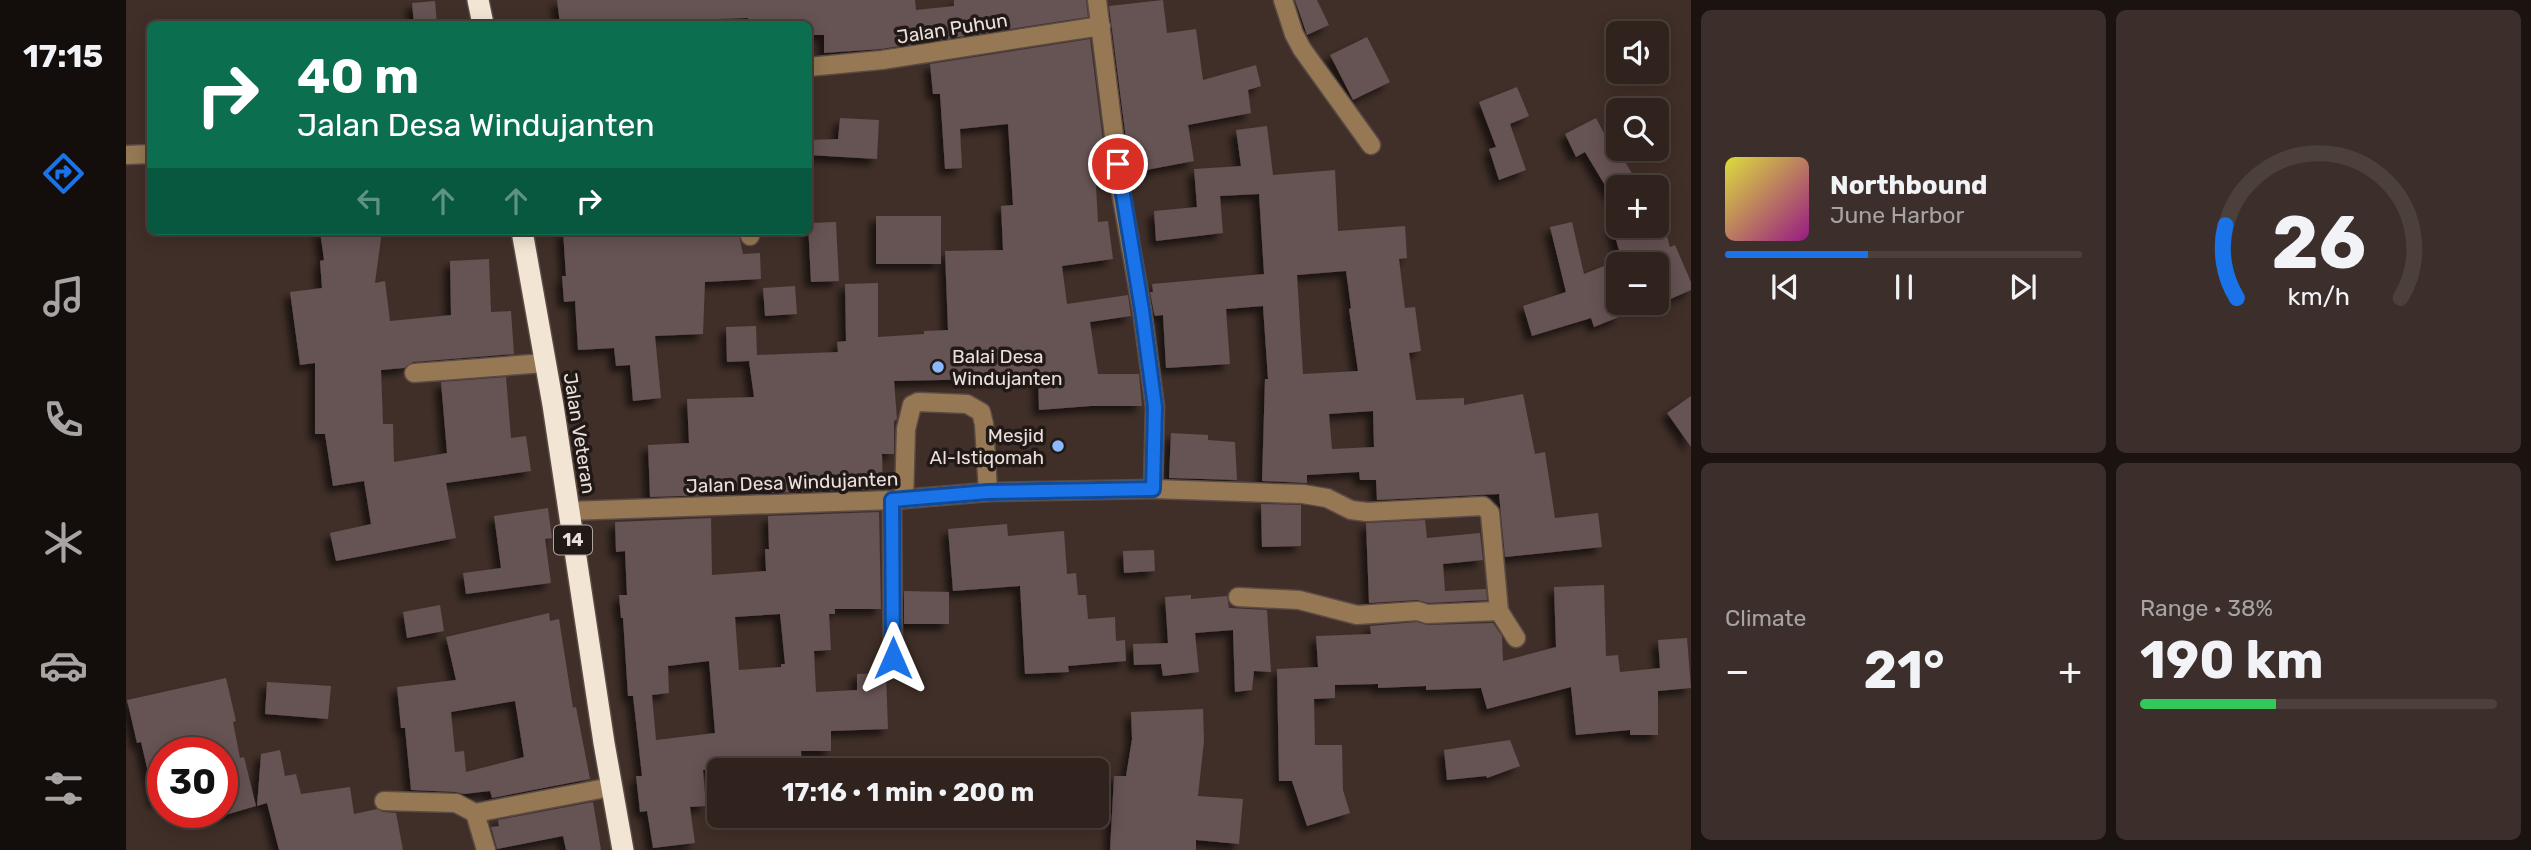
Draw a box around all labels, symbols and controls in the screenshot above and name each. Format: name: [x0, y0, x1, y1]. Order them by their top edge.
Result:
street label: Jalan Puhun: [895, 8, 1009, 49]
map controls: [1606, 21, 1669, 315]
button: sound: [1606, 21, 1669, 84]
text: 17:15: [23, 37, 103, 75]
text: 40 m: [297, 47, 419, 105]
icon: right: [182, 49, 273, 140]
button: search: [1606, 98, 1669, 161]
text: Jalan Desa Windujanten: [297, 106, 655, 144]
pin: [1088, 134, 1148, 194]
icon: arrive: [1099, 145, 1137, 183]
icon: directions: [39, 149, 88, 198]
text: Northbound: [1830, 170, 1988, 201]
button: +: [1606, 175, 1669, 238]
icon: left: [351, 182, 389, 220]
icon: ahead: [424, 182, 462, 220]
icon: ahead: [497, 182, 535, 220]
icon: right: [570, 182, 608, 220]
text: 26: [2271, 200, 2366, 286]
text: June Harbor: [1830, 201, 1964, 229]
button: −: [1606, 252, 1669, 315]
icon: previous: [1766, 268, 1804, 306]
icon: pause: [1885, 268, 1923, 306]
icon: next: [2004, 268, 2042, 306]
icon: music: [39, 272, 88, 321]
text: km/h: [2287, 282, 2350, 311]
place label: Balai Desa Windujanten: [952, 345, 1062, 390]
marker: Balai Desa Windujanten: [930, 359, 946, 375]
street label: Jalan Veteran: [559, 371, 600, 495]
icon: phone: [39, 395, 88, 444]
place label: Mesjid Al-Istiqomah: [930, 424, 1044, 469]
marker: Mesjid Al-Istiqomah: [1050, 438, 1066, 454]
street label: Jalan Desa Windujanten: [685, 467, 899, 498]
icon: climate: [39, 518, 88, 567]
road number: 14: [554, 526, 592, 554]
text: Range · 38%: [2140, 594, 2273, 622]
text: Climate: [1725, 604, 1806, 632]
position arrow: [856, 621, 930, 695]
text: 190 km: [2140, 629, 2324, 691]
text: 21°: [1864, 639, 1945, 701]
icon: car: [39, 641, 88, 690]
text: −: [1725, 648, 1750, 694]
text: +: [2058, 648, 2082, 694]
speed limit sign: 30: [147, 737, 238, 828]
icon: filters: [39, 764, 88, 813]
text: 17:16 · 1 min · 200 m: [782, 777, 1034, 808]

